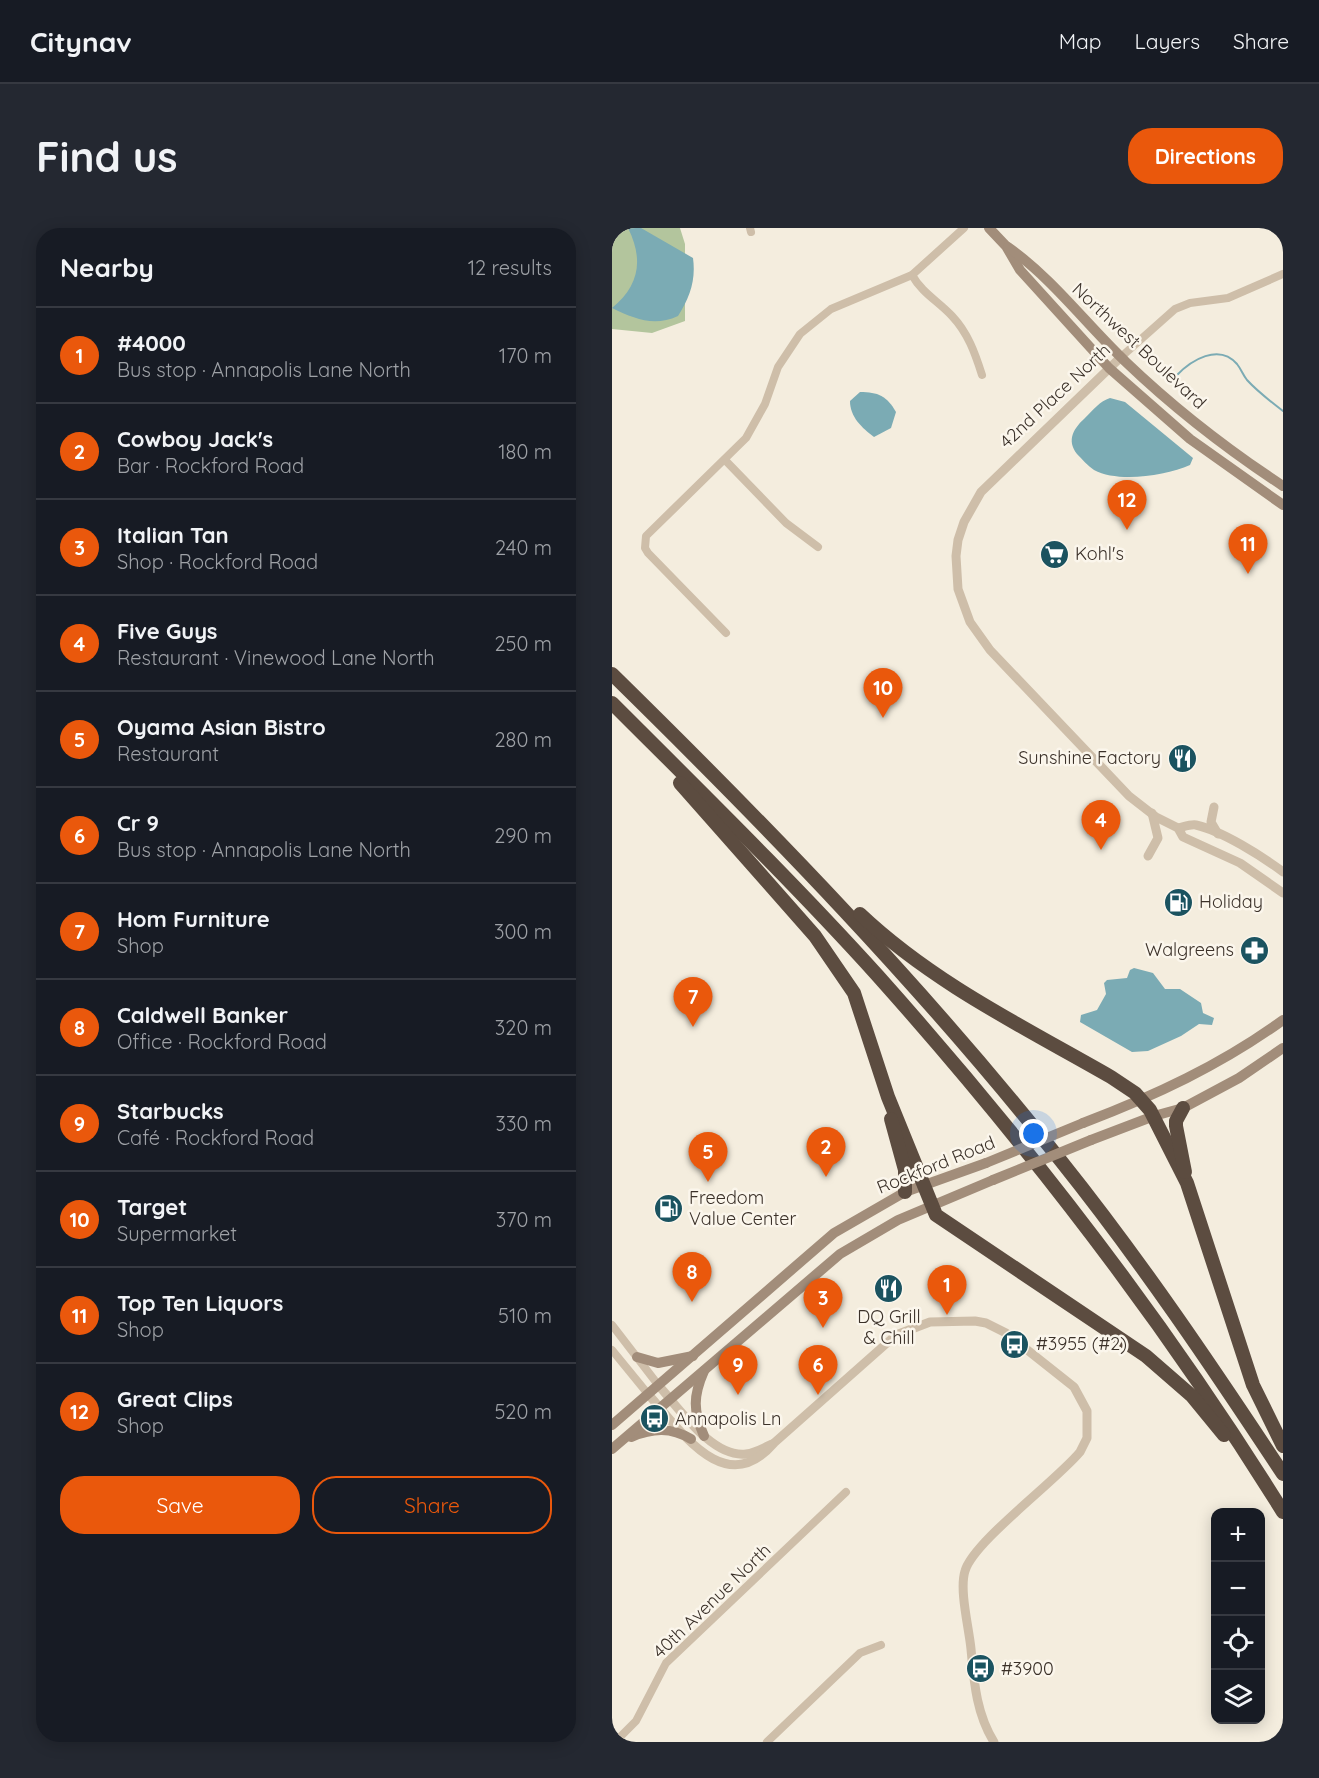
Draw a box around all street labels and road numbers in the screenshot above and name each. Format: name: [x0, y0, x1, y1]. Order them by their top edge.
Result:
street label: Northwest Boulevard: [1067, 278, 1211, 414]
street label: 42nd Place North: [994, 338, 1115, 453]
street label: Rockford Road: [873, 1130, 998, 1199]
street label: 40th Avenue North: [648, 1538, 775, 1663]

